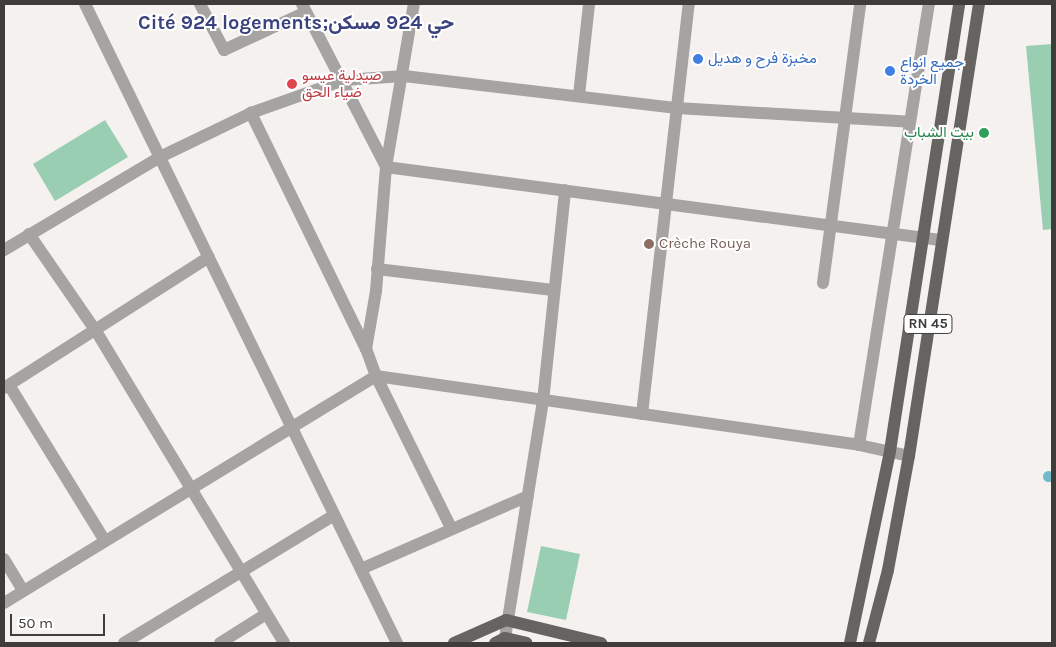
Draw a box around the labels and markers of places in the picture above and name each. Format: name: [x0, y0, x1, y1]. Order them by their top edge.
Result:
place label: مخبزة فرح و هديل: [708, 50, 817, 68]
marker: مخبزة فرح و هديل: [692, 53, 704, 65]
place label: جميع انواع الخردة: [900, 53, 964, 88]
marker: جميع انواع الخردة: [884, 65, 896, 77]
place label: صيدلية عيسو ضياء الحق: [302, 66, 382, 101]
marker: صيدلية عيسو ضياء الحق: [286, 78, 298, 90]
place label: بيت الشباب: [904, 124, 974, 142]
marker: بيت الشباب: [978, 127, 990, 139]
place label: Crèche Rouya: [659, 235, 751, 253]
marker: Crèche Rouya: [643, 238, 655, 250]

